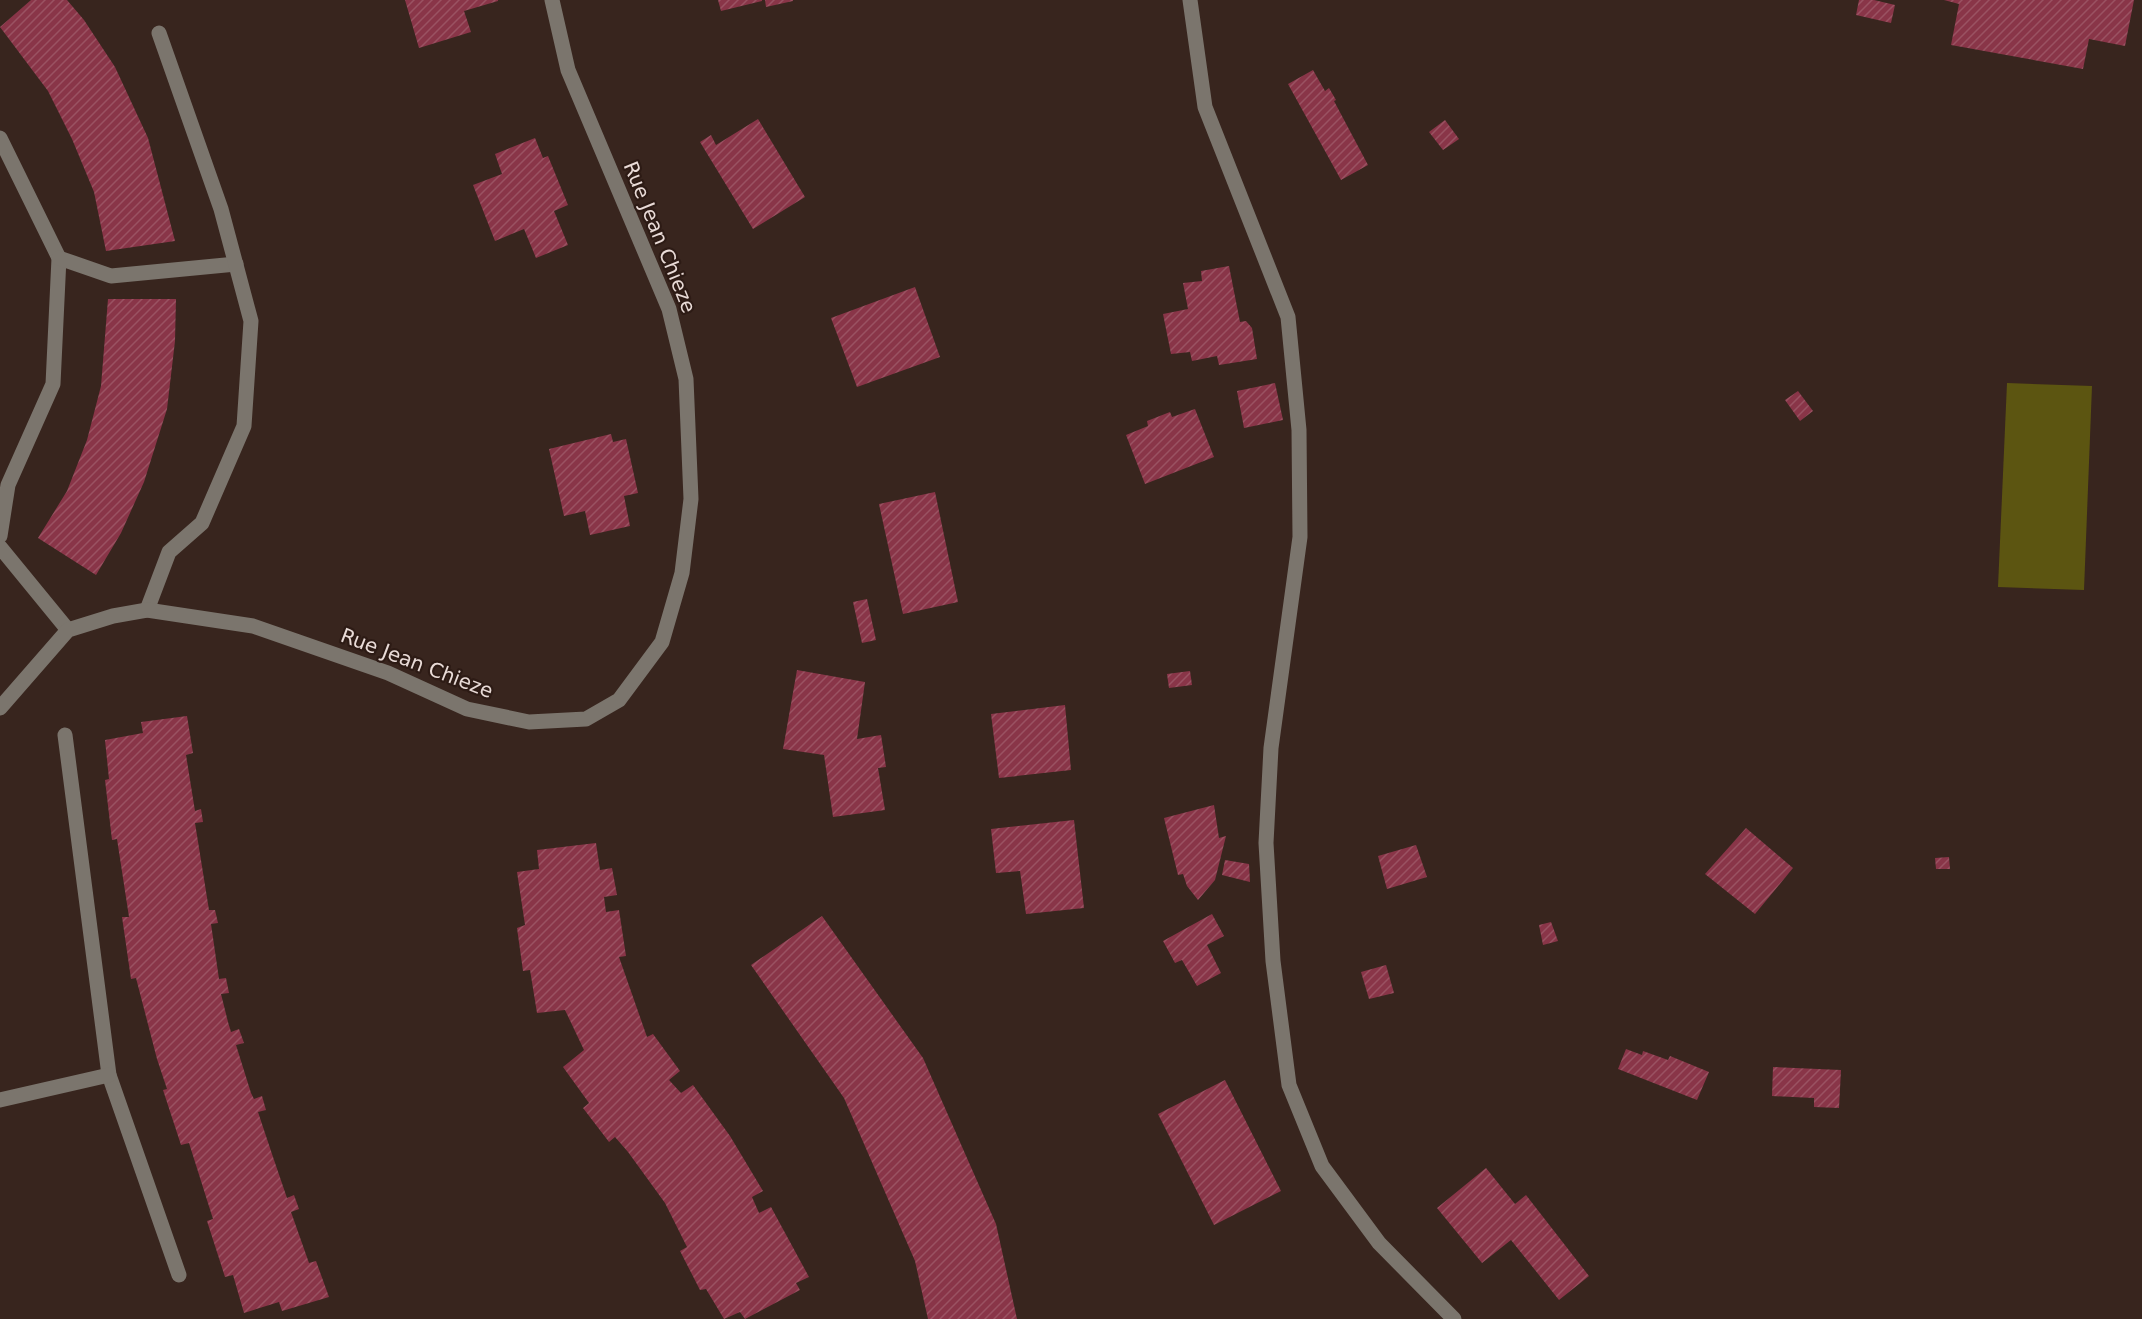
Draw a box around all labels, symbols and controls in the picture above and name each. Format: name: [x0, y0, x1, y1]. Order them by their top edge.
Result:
street label: Rue Jean Chieze: [619, 158, 701, 316]
street label: Rue Jean Chieze: [337, 623, 497, 703]

